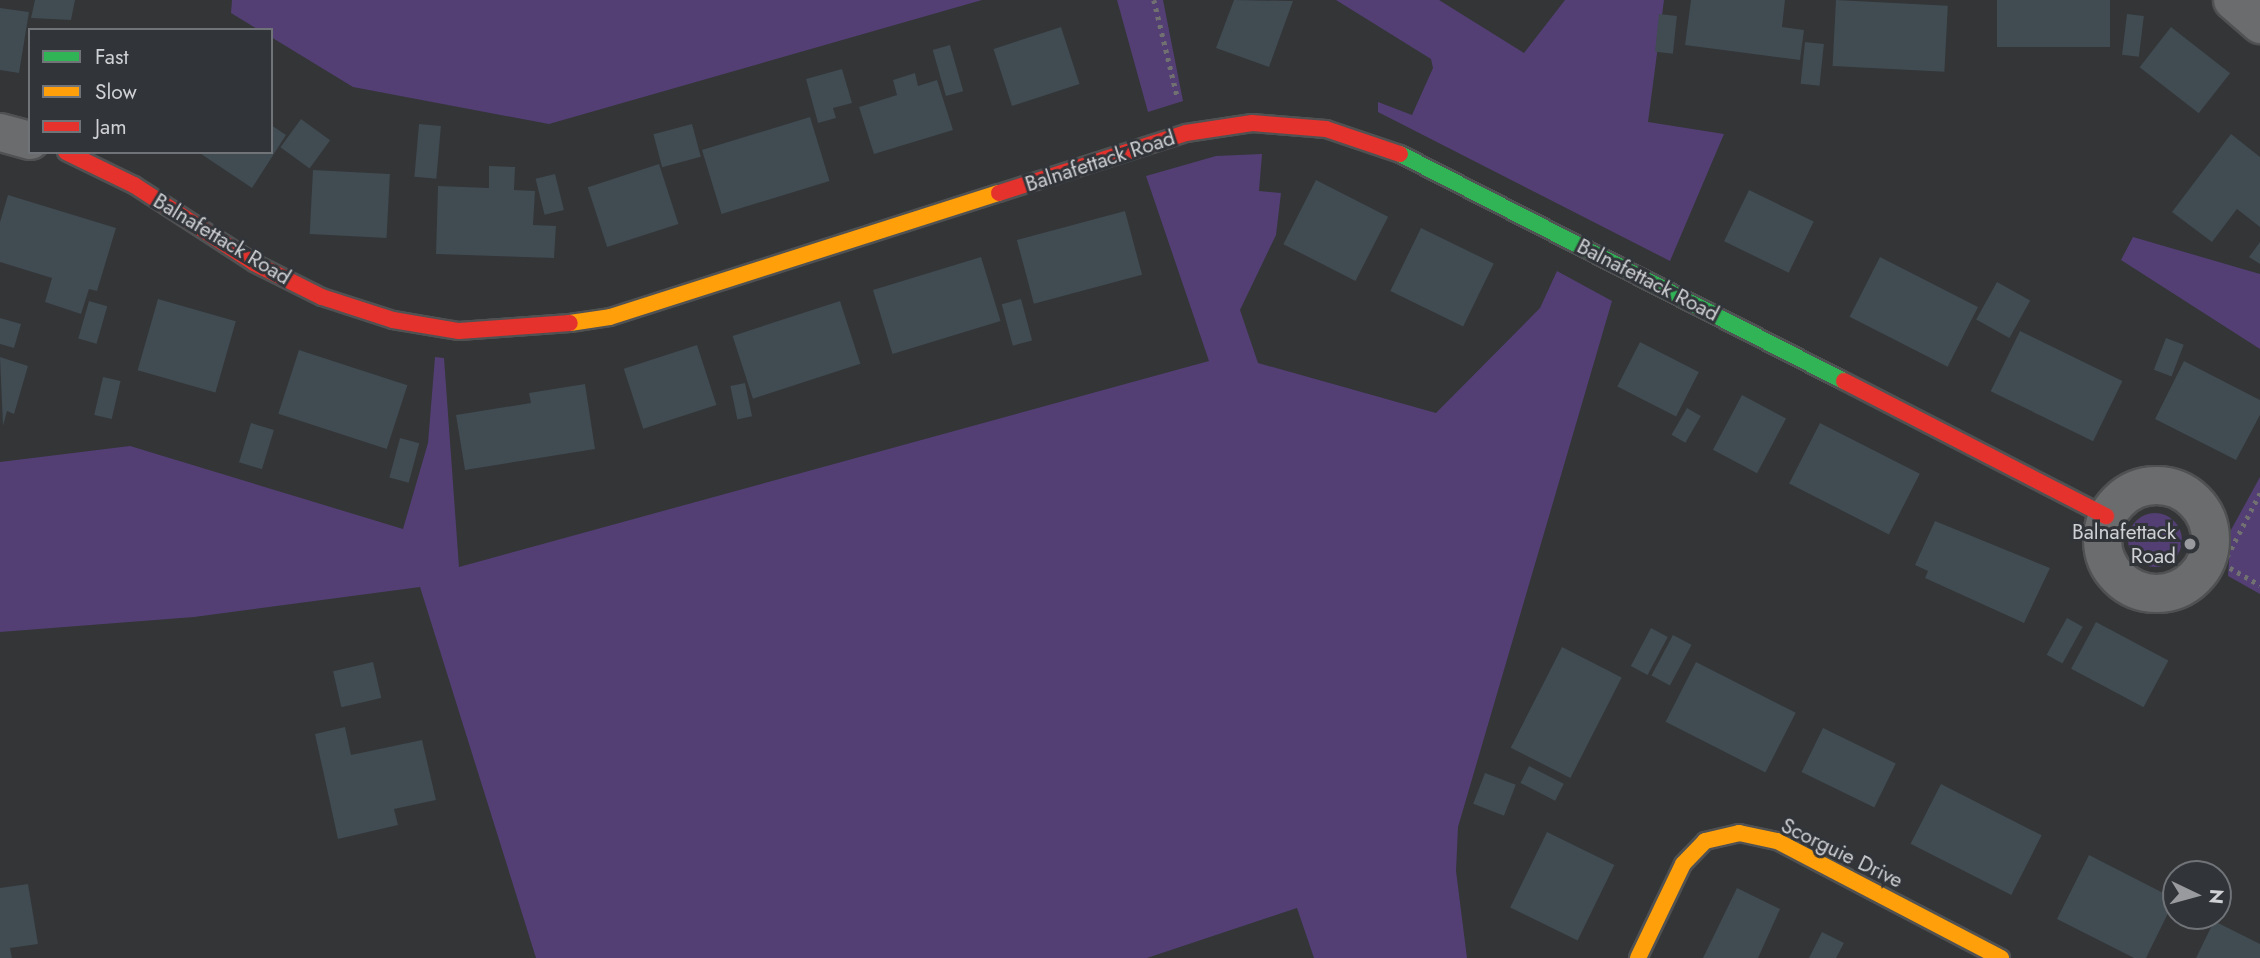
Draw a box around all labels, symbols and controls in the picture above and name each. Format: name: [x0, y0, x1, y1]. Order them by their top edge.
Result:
legend: [28, 28, 273, 154]
text: Fast: [95, 42, 128, 72]
text: Slow: [95, 77, 137, 107]
text: Jam: [95, 112, 127, 142]
street label: Balnafettack Road: [1022, 125, 1178, 197]
street label: Balnafettack Road: [149, 188, 295, 290]
street label: Balnafettack Road: [1573, 233, 1723, 327]
place label: Balnafettack Road: [2072, 519, 2176, 569]
marker: Balnafettack Road: [2182, 536, 2198, 552]
street label: Scorguie Drive: [1777, 813, 1907, 893]
north arrow: [2162, 860, 2232, 930]
text: N: [2202, 888, 2231, 905]

